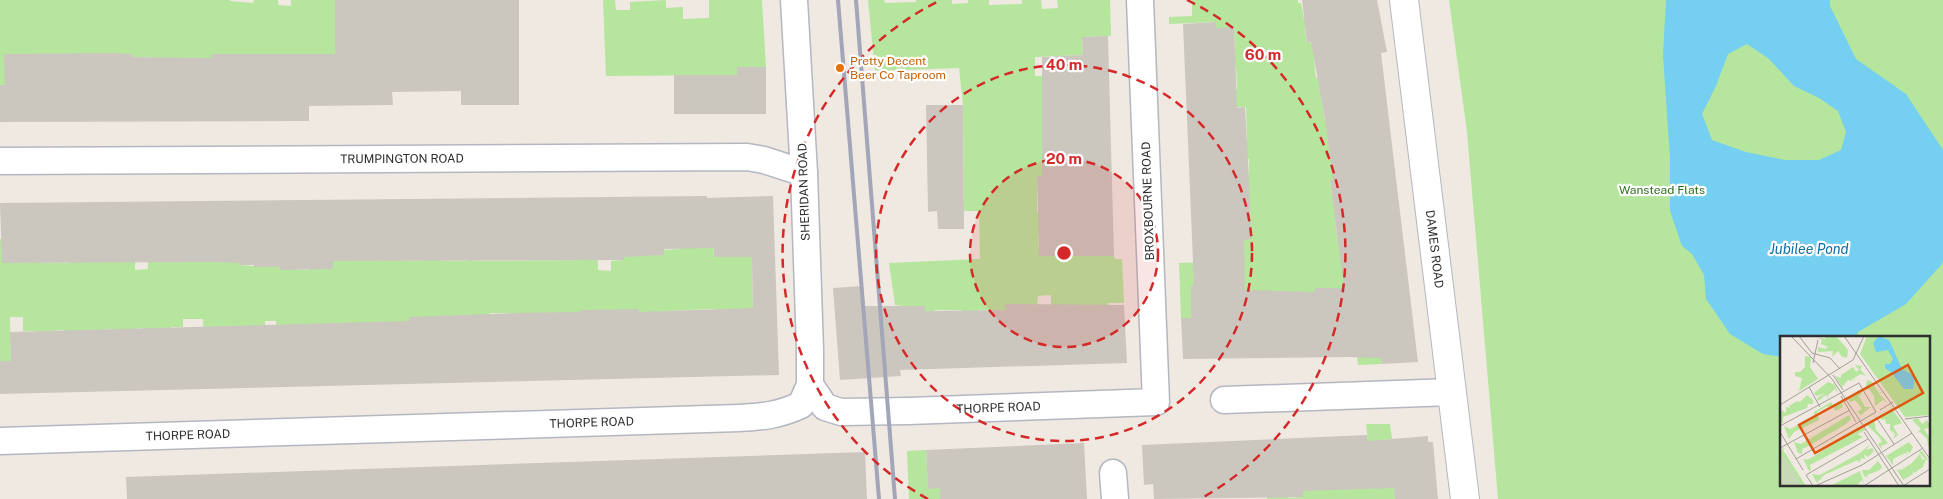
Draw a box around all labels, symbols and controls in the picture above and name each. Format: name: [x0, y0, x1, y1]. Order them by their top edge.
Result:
text: 60 m: [1245, 46, 1281, 63]
place label: Pretty Decent Beer Co Taproom: [850, 54, 946, 82]
text: 40 m: [1046, 56, 1082, 73]
marker: Pretty Decent Beer Co Taproom: [834, 62, 846, 74]
street label: BROXBOURNE ROAD: [1139, 141, 1157, 261]
street label: SHERIDAN ROAD: [795, 143, 813, 241]
text: 20 m: [1046, 150, 1082, 167]
street label: TRUMPINGTON ROAD: [340, 152, 464, 166]
park label: Wanstead Flats: [1619, 183, 1705, 197]
street label: DAMES ROAD: [1423, 209, 1446, 289]
water label: Jubilee Pond: [1769, 241, 1849, 257]
centre of rings: [1055, 244, 1073, 262]
inset map: [1780, 336, 1930, 486]
street label: THORPE ROAD: [956, 399, 1041, 416]
street label: THORPE ROAD: [549, 414, 634, 431]
street label: THORPE ROAD: [145, 427, 230, 443]

